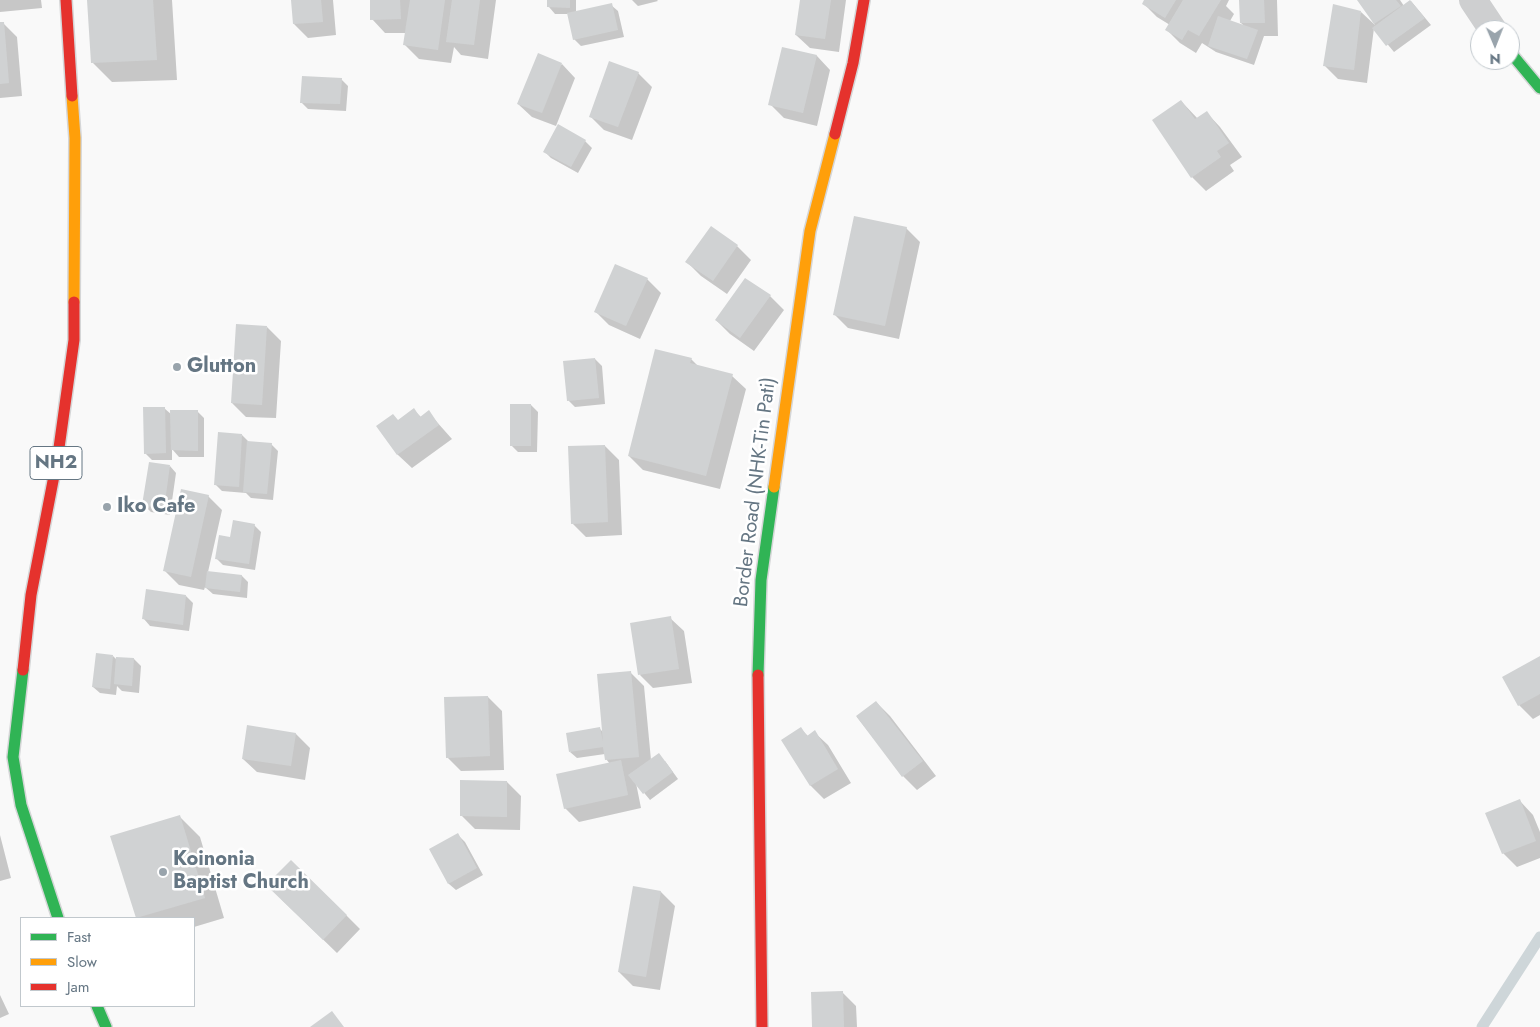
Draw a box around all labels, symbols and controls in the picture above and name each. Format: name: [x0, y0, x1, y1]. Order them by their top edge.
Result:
north arrow: [1470, 20, 1520, 70]
text: N: [1490, 49, 1501, 69]
place label: Glutton: [187, 355, 256, 379]
marker: Glutton: [171, 361, 183, 373]
street label: Border Road (NHK-Tin Pati): [730, 376, 782, 608]
road number: NH2: [30, 446, 82, 479]
place label: Iko Cafe: [117, 495, 196, 519]
marker: Iko Cafe: [101, 501, 113, 513]
place label: Koinonia Baptist Church: [173, 848, 309, 895]
marker: Koinonia Baptist Church: [157, 866, 169, 878]
legend: [20, 917, 195, 1007]
text: Fast: [67, 926, 91, 948]
text: Slow: [67, 951, 97, 973]
text: Jam: [67, 976, 90, 998]

